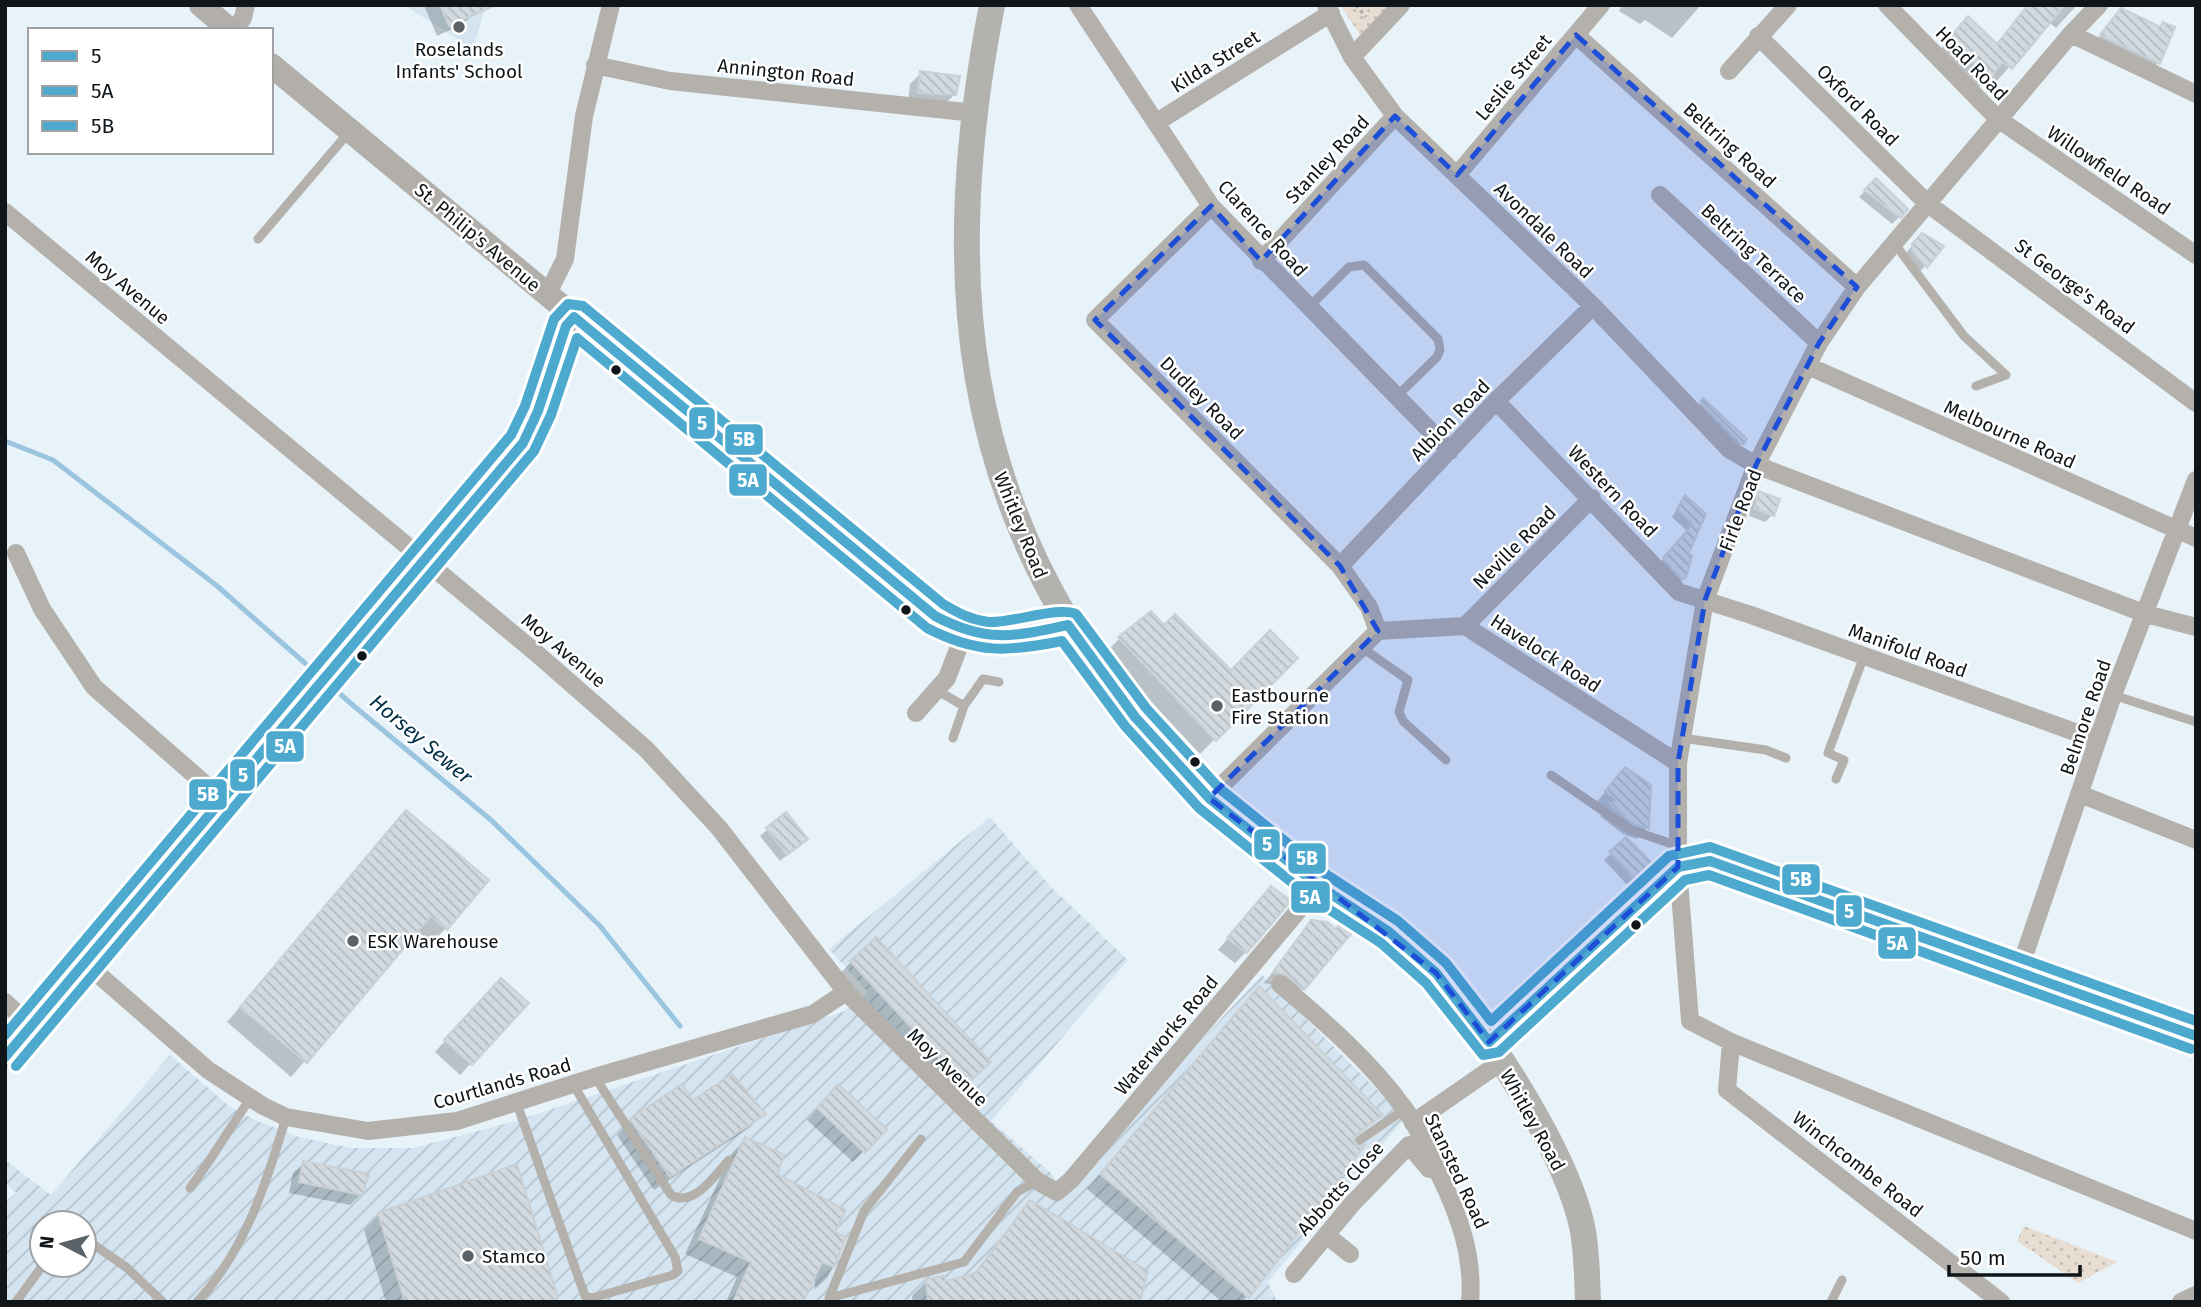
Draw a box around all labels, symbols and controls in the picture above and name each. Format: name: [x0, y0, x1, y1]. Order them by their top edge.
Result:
marker: Roselands Infants' School: [451, 19, 467, 35]
street label: Hoad Road: [1931, 21, 2013, 105]
street label: Kilda Street: [1167, 25, 1264, 98]
legend: [28, 28, 273, 154]
street label: Leslie Street: [1470, 29, 1556, 125]
place label: Roselands Infants' School: [395, 38, 523, 83]
text: 5: [91, 43, 102, 69]
street label: Annington Road: [717, 54, 855, 91]
street label: Oxford Road: [1812, 60, 1903, 151]
text: 5A: [91, 78, 114, 104]
street label: Beltring Road: [1679, 98, 1781, 193]
street label: Stanley Road: [1281, 110, 1374, 208]
text: 5B: [91, 113, 114, 139]
street label: Willowfield Road: [2043, 121, 2175, 220]
street label: Clarence Road: [1213, 175, 1312, 282]
street label: Avondale Road: [1489, 177, 1598, 283]
street label: St. Philip's Avenue: [410, 178, 545, 297]
street label: Beltring Terrace: [1696, 199, 1811, 308]
street label: St George's Road: [2010, 234, 2139, 339]
street label: Moy Avenue: [81, 245, 175, 329]
street label: Dudley Road: [1155, 352, 1248, 445]
unlabelled marker: [609, 363, 623, 377]
street label: Albion Road: [1406, 375, 1495, 466]
street label: Melbourne Road: [1940, 395, 2079, 474]
line badge: 5: [688, 406, 716, 440]
text: 5: [697, 412, 707, 435]
line badge: 5B: [724, 423, 764, 456]
text: 5B: [733, 428, 755, 451]
street label: Western Road: [1563, 441, 1662, 542]
line badge: 5A: [728, 463, 768, 497]
street label: Firle Road: [1714, 466, 1767, 554]
text: 5A: [737, 469, 759, 492]
street label: Whitley Road: [989, 469, 1052, 582]
street label: Neville Road: [1468, 501, 1561, 594]
unlabelled marker: [899, 603, 913, 617]
street label: Moy Avenue: [517, 608, 611, 692]
street label: Havelock Road: [1486, 609, 1605, 698]
street label: Manifold Road: [1845, 618, 1970, 683]
unlabelled marker: [355, 649, 369, 663]
street label: Belmore Road: [2055, 656, 2116, 778]
place label: Eastbourne Fire Station: [1231, 684, 1329, 729]
water label: Horsey Sewer: [364, 689, 478, 790]
marker: Eastbourne Fire Station: [1209, 698, 1225, 714]
line badge: 5A: [265, 730, 305, 763]
text: 5A: [274, 735, 296, 758]
unlabelled marker: [1188, 755, 1202, 769]
line badge: 5: [229, 758, 256, 792]
text: 5: [238, 764, 248, 787]
line badge: 5B: [188, 778, 228, 811]
text: 5B: [197, 783, 219, 806]
line badge: 5: [1253, 828, 1281, 861]
text: 5: [1262, 833, 1272, 856]
line badge: 5B: [1287, 842, 1327, 875]
text: 5B: [1296, 847, 1318, 870]
line badge: 5B: [1781, 863, 1821, 896]
text: 5B: [1790, 868, 1812, 891]
line badge: 5A: [1290, 880, 1331, 914]
text: 5A: [1299, 886, 1321, 909]
line badge: 5: [1835, 894, 1863, 928]
text: 5: [1844, 900, 1854, 923]
unlabelled marker: [1629, 918, 1643, 932]
line badge: 5A: [1877, 926, 1917, 960]
place label: ESK Warehouse: [367, 930, 499, 953]
text: 5A: [1886, 932, 1908, 955]
marker: ESK Warehouse: [345, 933, 361, 949]
street label: Waterworks Road: [1110, 971, 1223, 1100]
street label: Moy Avenue: [903, 1023, 993, 1111]
street label: Courtlands Road: [431, 1053, 574, 1114]
street label: Whitley Road: [1495, 1065, 1570, 1175]
street label: Winchcombe Road: [1788, 1106, 1927, 1222]
street label: Stansted Road: [1420, 1110, 1493, 1233]
street label: Abbotts Close: [1292, 1137, 1389, 1240]
north arrow: [28, 1209, 98, 1279]
scale bar: [1949, 1234, 2080, 1278]
text: N: [34, 1235, 59, 1250]
place label: Stamco: [482, 1245, 546, 1268]
text: 50 m: [1960, 1245, 2006, 1271]
marker: Stamco: [460, 1248, 476, 1264]

